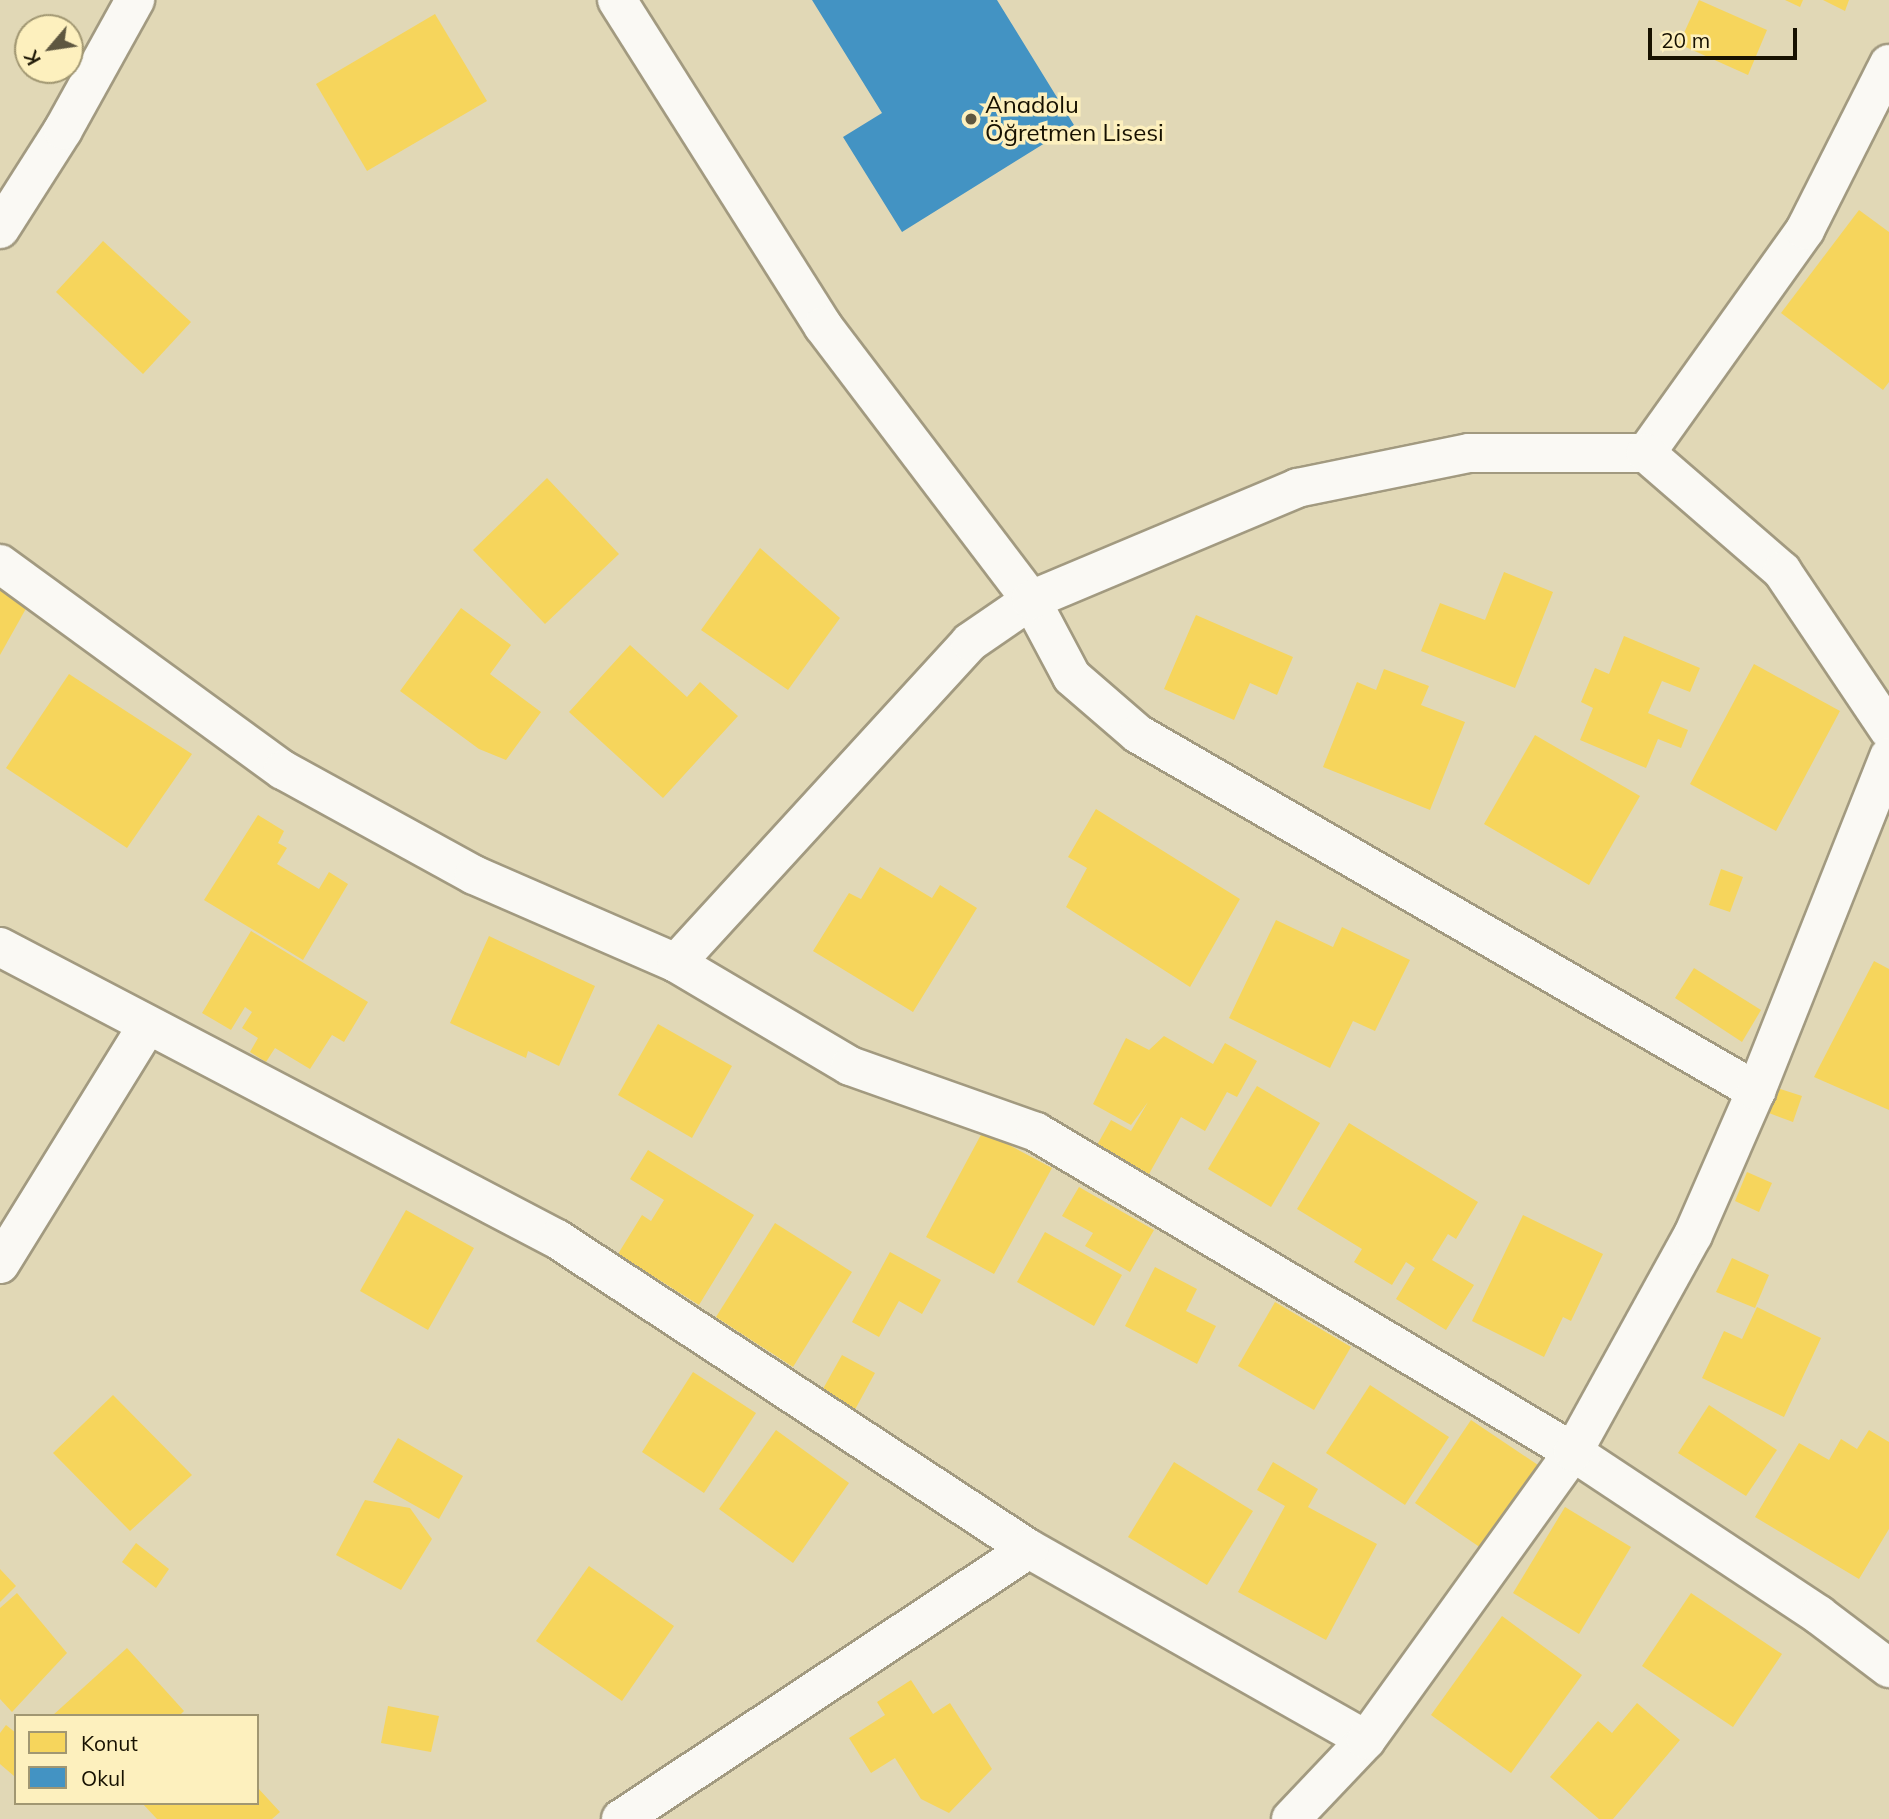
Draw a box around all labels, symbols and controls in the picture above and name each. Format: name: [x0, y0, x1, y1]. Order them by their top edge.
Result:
north arrow: [14, 14, 84, 84]
scale bar: [1651, 14, 1800, 58]
text: 20 m: [1661, 27, 1710, 53]
text: K: [19, 47, 46, 70]
place label: Anadolu Öğretmen Lisesi: [985, 91, 1164, 147]
marker: Anadolu Öğretmen Lisesi: [963, 111, 979, 127]
legend: [14, 1714, 259, 1805]
text: Konut: [81, 1730, 138, 1756]
text: Okul: [81, 1765, 125, 1791]

